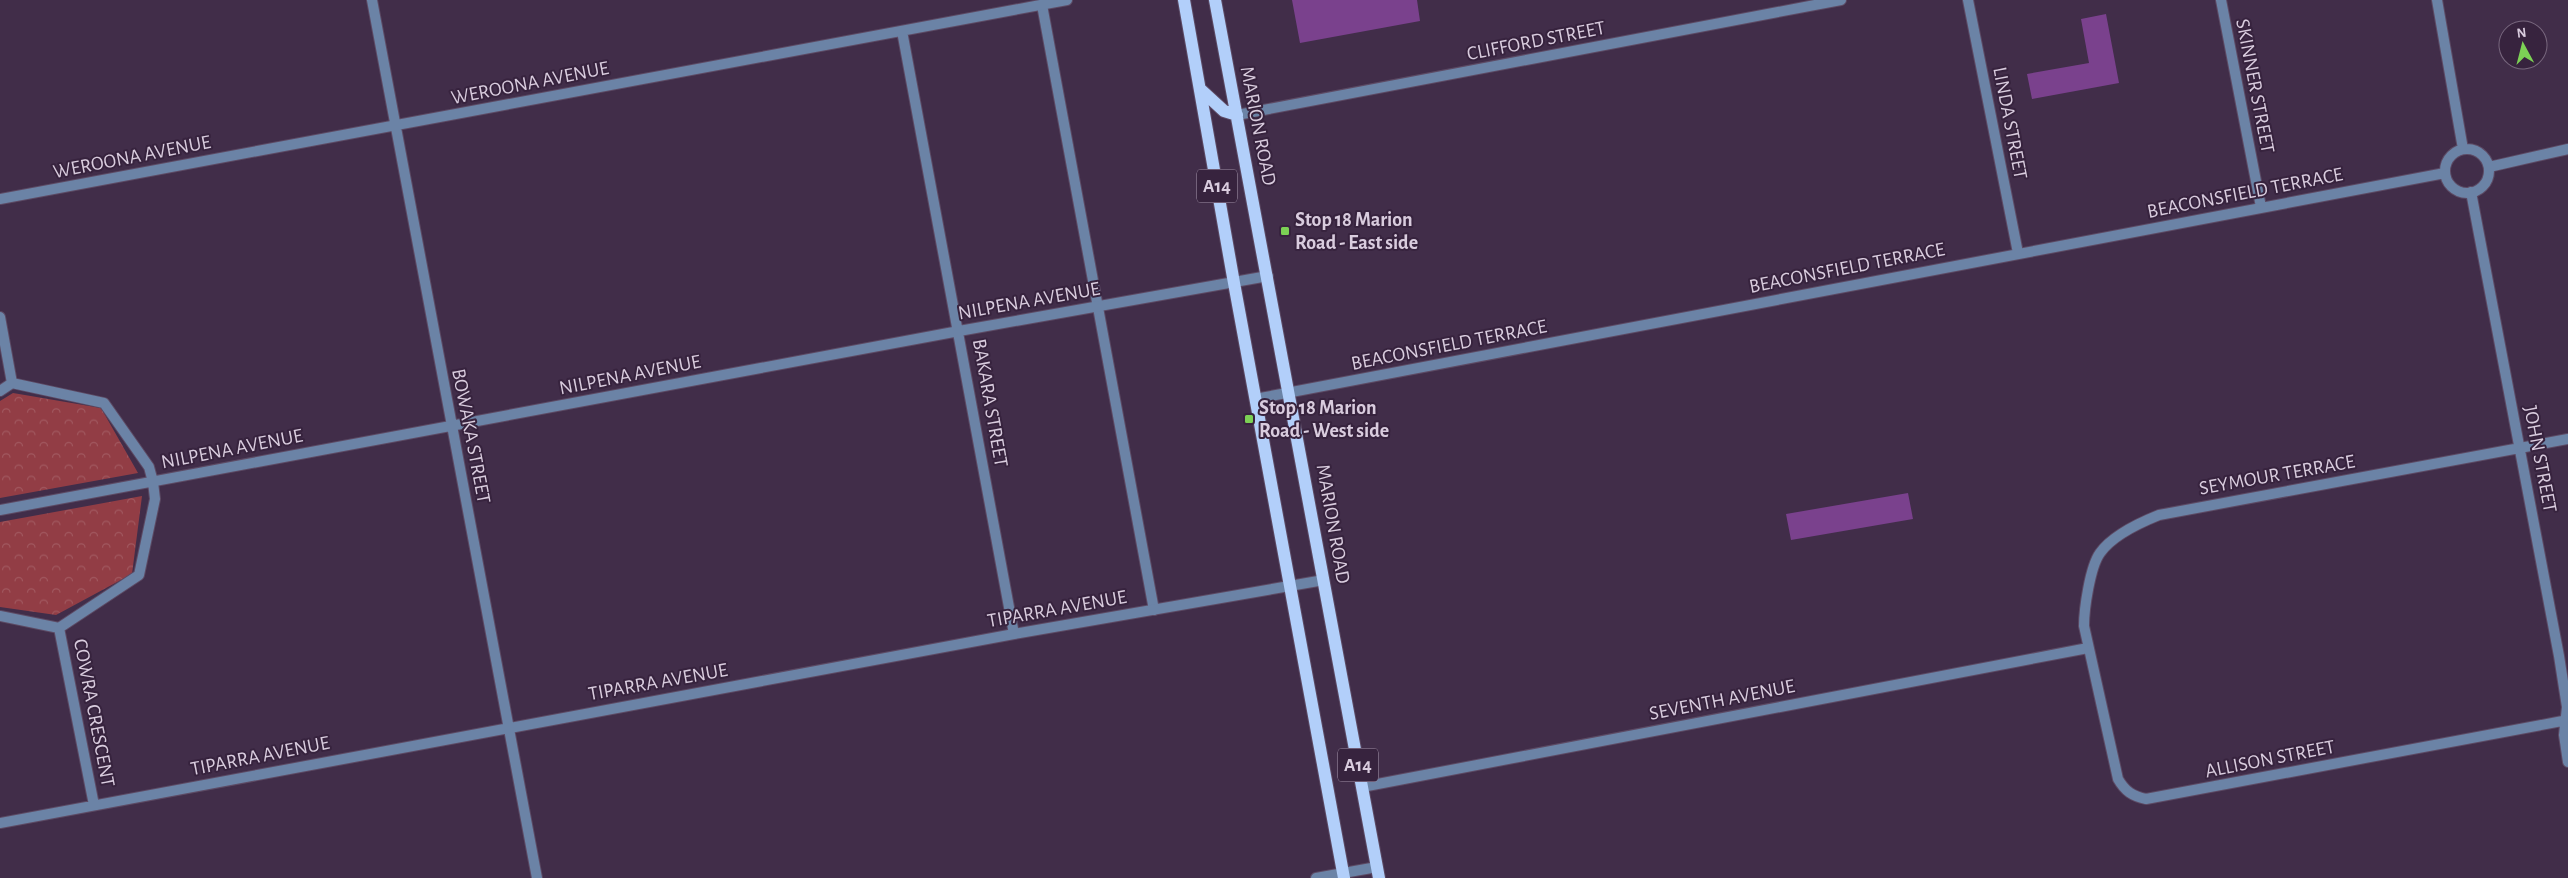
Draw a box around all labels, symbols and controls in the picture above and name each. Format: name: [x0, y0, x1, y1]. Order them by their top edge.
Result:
street label: SKINNER STREET: [2232, 17, 2278, 155]
street label: CLIFFORD STREET: [1465, 18, 1607, 64]
north arrow: [2498, 20, 2548, 70]
text: N: [2516, 26, 2527, 41]
street label: WEROONA AVENUE: [449, 58, 611, 108]
street label: MARION ROAD: [1237, 65, 1279, 187]
street label: LINDA STREET: [1989, 65, 2031, 181]
street label: WEROONA AVENUE: [51, 132, 213, 182]
street label: BEACONSFIELD TERRACE: [2145, 164, 2345, 222]
road number: A14: [1197, 170, 1237, 202]
place label: Stop 18 Marion Road - East side: [1295, 210, 1418, 253]
marker: Stop 18 Marion Road - East side: [1279, 225, 1291, 237]
street label: BEACONSFIELD TERRACE: [1747, 239, 1947, 297]
street label: NILPENA AVENUE: [956, 279, 1102, 323]
street label: BEACONSFIELD TERRACE: [1349, 316, 1549, 374]
street label: BAKARA STREET: [969, 337, 1011, 469]
street label: NILPENA AVENUE: [558, 351, 703, 399]
street label: BOWAKA STREET: [448, 367, 494, 505]
place label: Stop 18 Marion Road - West side: [1259, 398, 1389, 441]
street label: JOHN STREET: [2520, 404, 2560, 514]
marker: Stop 18 Marion Road - West side: [1243, 413, 1255, 425]
street label: NILPENA AVENUE: [160, 425, 305, 473]
street label: SEYMOUR TERRACE: [2197, 451, 2357, 499]
street label: MARION ROAD: [1313, 463, 1353, 585]
street label: TIPARRA AVENUE: [986, 587, 1129, 631]
street label: COWRA CRESCENT: [70, 637, 118, 789]
street label: TIPARRA AVENUE: [587, 660, 730, 704]
street label: SEVENTH AVENUE: [1647, 676, 1797, 724]
street label: TIPARRA AVENUE: [189, 733, 331, 779]
street label: ALLISON STREET: [2203, 737, 2337, 781]
road number: A14: [1338, 748, 1378, 782]

